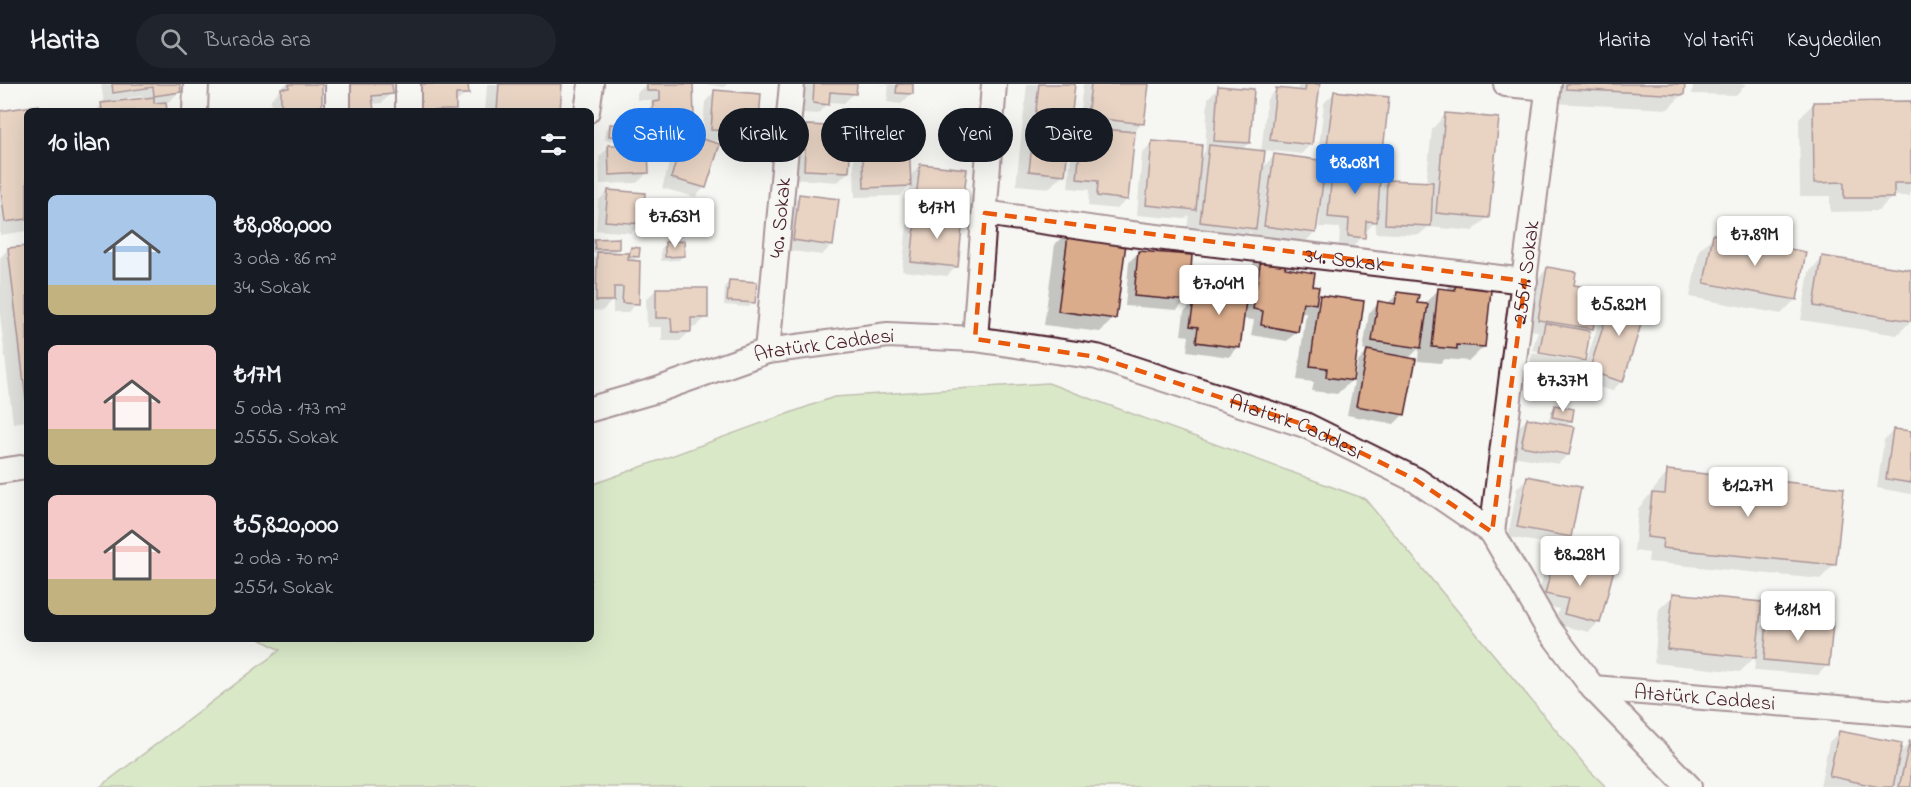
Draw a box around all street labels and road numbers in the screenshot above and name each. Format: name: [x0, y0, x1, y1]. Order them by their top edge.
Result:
street label: 40. Sokak: [763, 175, 800, 259]
street label: 2551. Sokak: [1506, 218, 1549, 326]
street label: 34. Sokak: [1303, 242, 1387, 281]
street label: Atatürk Caddesi: [750, 322, 895, 371]
street label: Atatürk Caddesi: [1225, 388, 1367, 468]
street label: Atatürk Caddesi: [1633, 678, 1776, 720]

